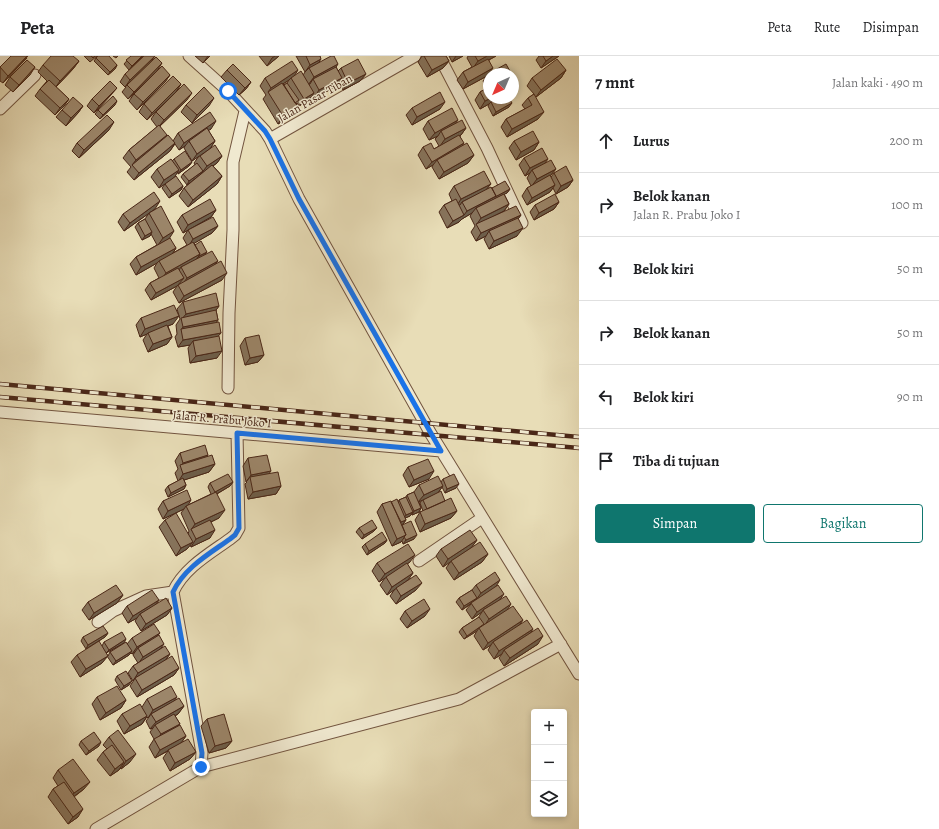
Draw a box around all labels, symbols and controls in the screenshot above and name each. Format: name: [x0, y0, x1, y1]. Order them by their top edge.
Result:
text: Peta: [20, 15, 55, 41]
text: Peta: [767, 18, 792, 37]
text: Rute: [814, 18, 840, 37]
text: Disimpan: [862, 18, 919, 37]
north arrow: [483, 68, 519, 104]
street label: Jalan Pasar Tiban: [275, 70, 356, 126]
text: 7 mnt: [595, 71, 635, 94]
text: Jalan kaki · 490 m: [832, 74, 923, 91]
route start: [219, 82, 237, 100]
icon: ahead: [595, 130, 617, 152]
text: Lurus: [633, 131, 670, 151]
text: 200 m: [890, 132, 923, 149]
text: Belok kanan: [633, 186, 710, 206]
icon: right: [595, 194, 617, 216]
text: 100 m: [891, 196, 923, 213]
text: Jalan R. Prabu Joko I: [633, 206, 740, 223]
icon: left: [595, 258, 617, 280]
text: Belok kiri: [633, 259, 694, 279]
text: 50 m: [897, 260, 923, 277]
icon: right: [595, 322, 617, 344]
text: Belok kanan: [633, 323, 710, 343]
text: 50 m: [897, 324, 923, 341]
icon: left: [595, 386, 617, 408]
text: Belok kiri: [633, 387, 694, 407]
text: 90 m: [897, 388, 923, 405]
street label: Jalan R. Prabu Joko I: [172, 407, 272, 431]
icon: arrive: [595, 450, 617, 472]
text: Tiba di tujuan: [633, 451, 719, 471]
button: Simpan: [595, 504, 755, 543]
button: Bagikan: [763, 504, 923, 543]
map controls: [531, 709, 567, 817]
button: +: [531, 709, 567, 745]
button: −: [531, 745, 567, 781]
route end: [192, 758, 210, 776]
button: layers: [531, 781, 567, 817]

